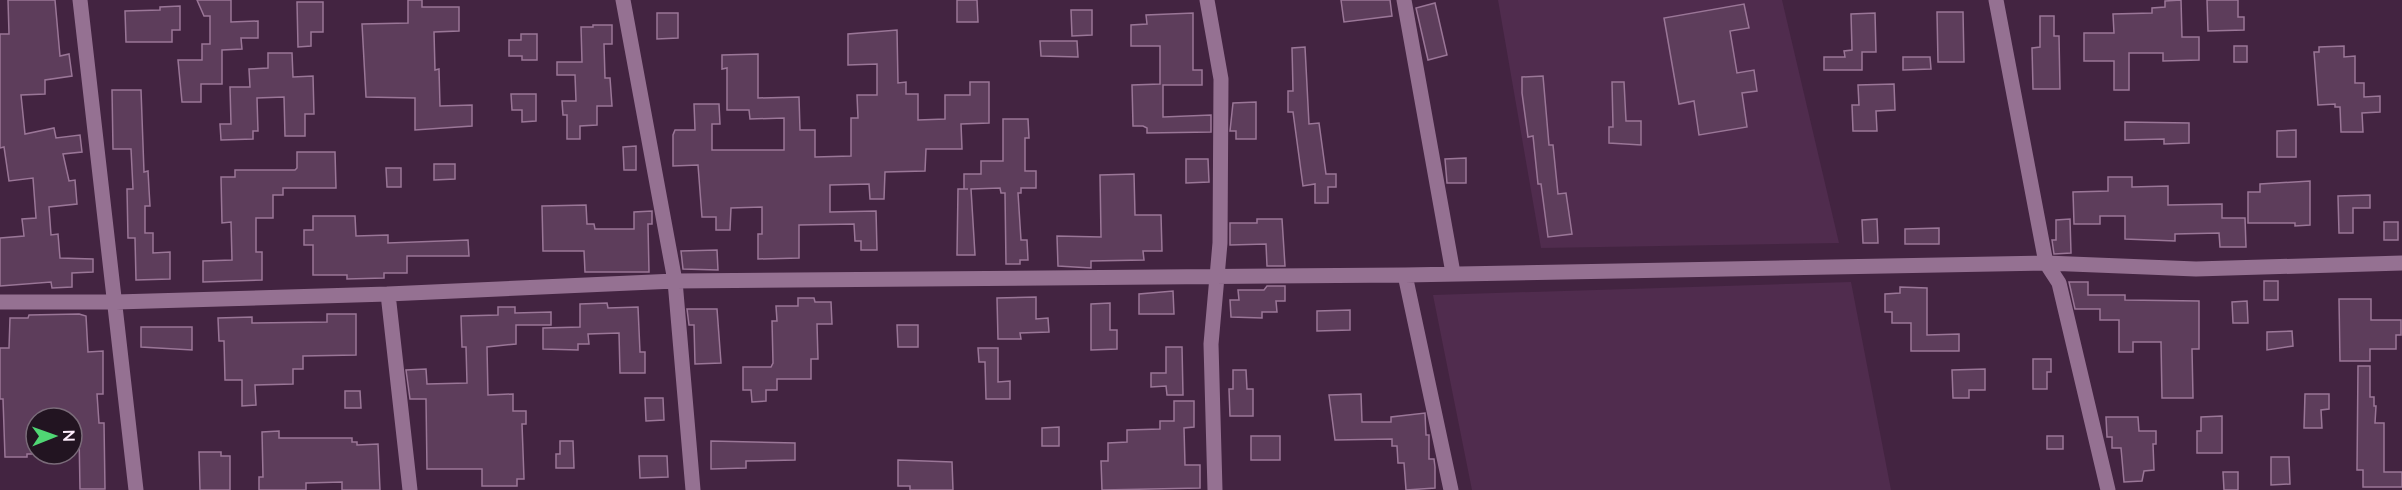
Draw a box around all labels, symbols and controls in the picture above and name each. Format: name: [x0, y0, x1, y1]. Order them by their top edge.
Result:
north arrow: [24, 406, 84, 466]
text: N: [60, 429, 79, 442]

